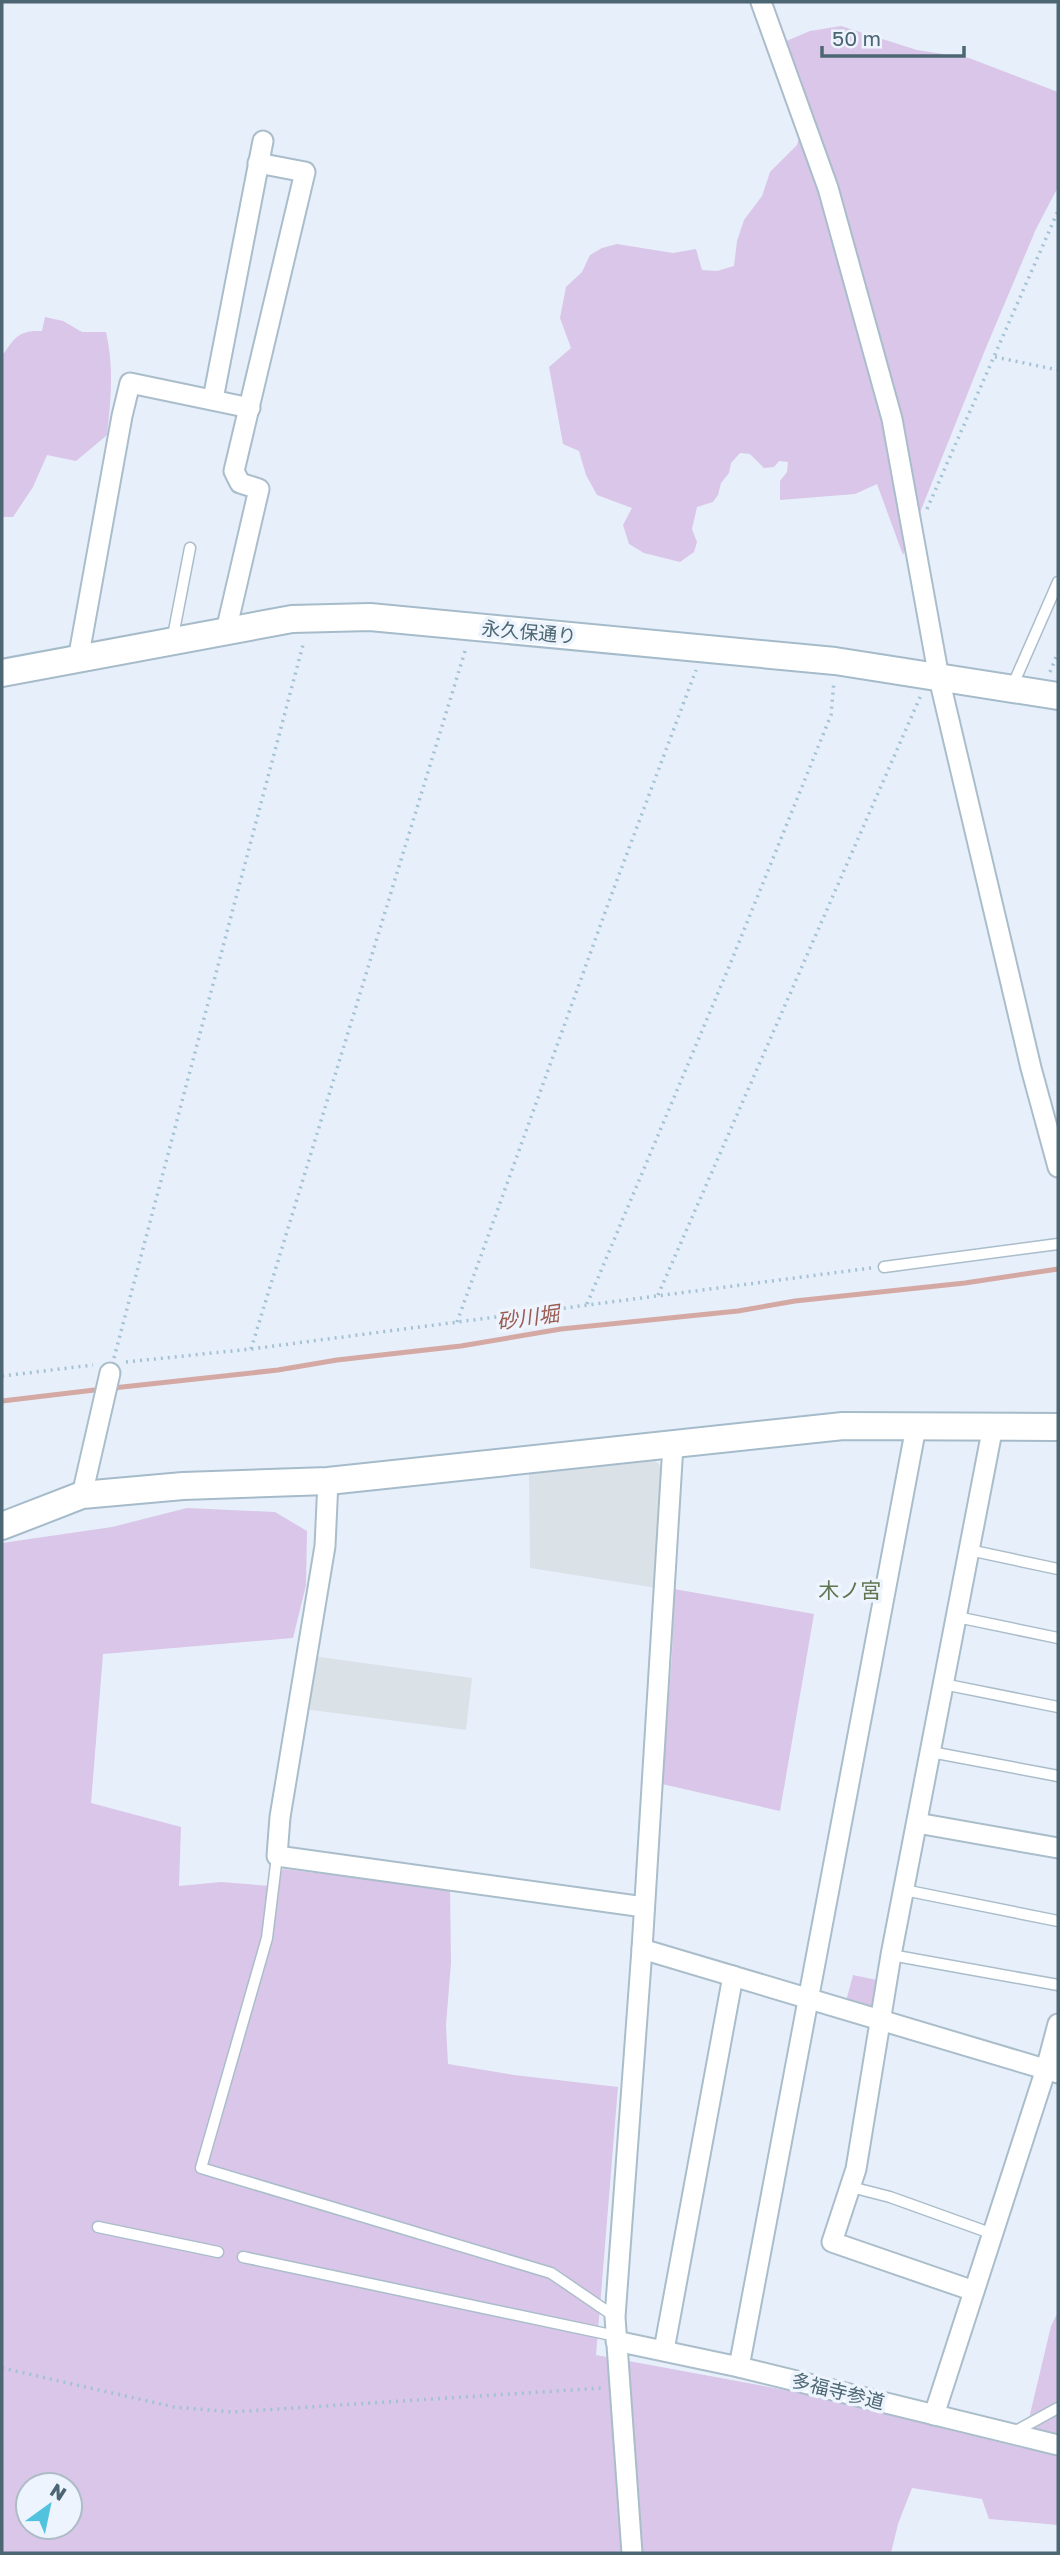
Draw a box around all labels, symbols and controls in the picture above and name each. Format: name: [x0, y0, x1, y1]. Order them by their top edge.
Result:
scale bar: [822, 14, 964, 58]
text: 50 m: [832, 25, 881, 51]
street label: 永久保通り: [481, 616, 577, 647]
water label: 砂川堀: [495, 1299, 564, 1334]
district label: 木ノ宮: [819, 1577, 882, 1603]
street label: 多福寺参道: [789, 2368, 887, 2413]
north arrow: [14, 2471, 84, 2541]
text: N: [46, 2478, 71, 2505]

